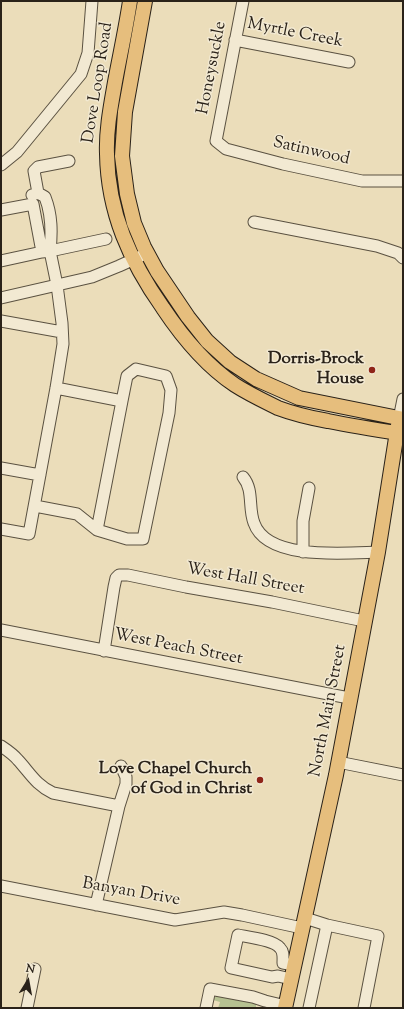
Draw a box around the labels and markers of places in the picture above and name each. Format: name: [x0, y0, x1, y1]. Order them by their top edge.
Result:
place label: Dorris-Brock House: [268, 350, 364, 390]
marker: Dorris-Brock House: [367, 365, 377, 375]
place label: Love Chapel Church of God in Christ: [99, 760, 252, 800]
marker: Love Chapel Church of God in Christ: [255, 775, 265, 785]

